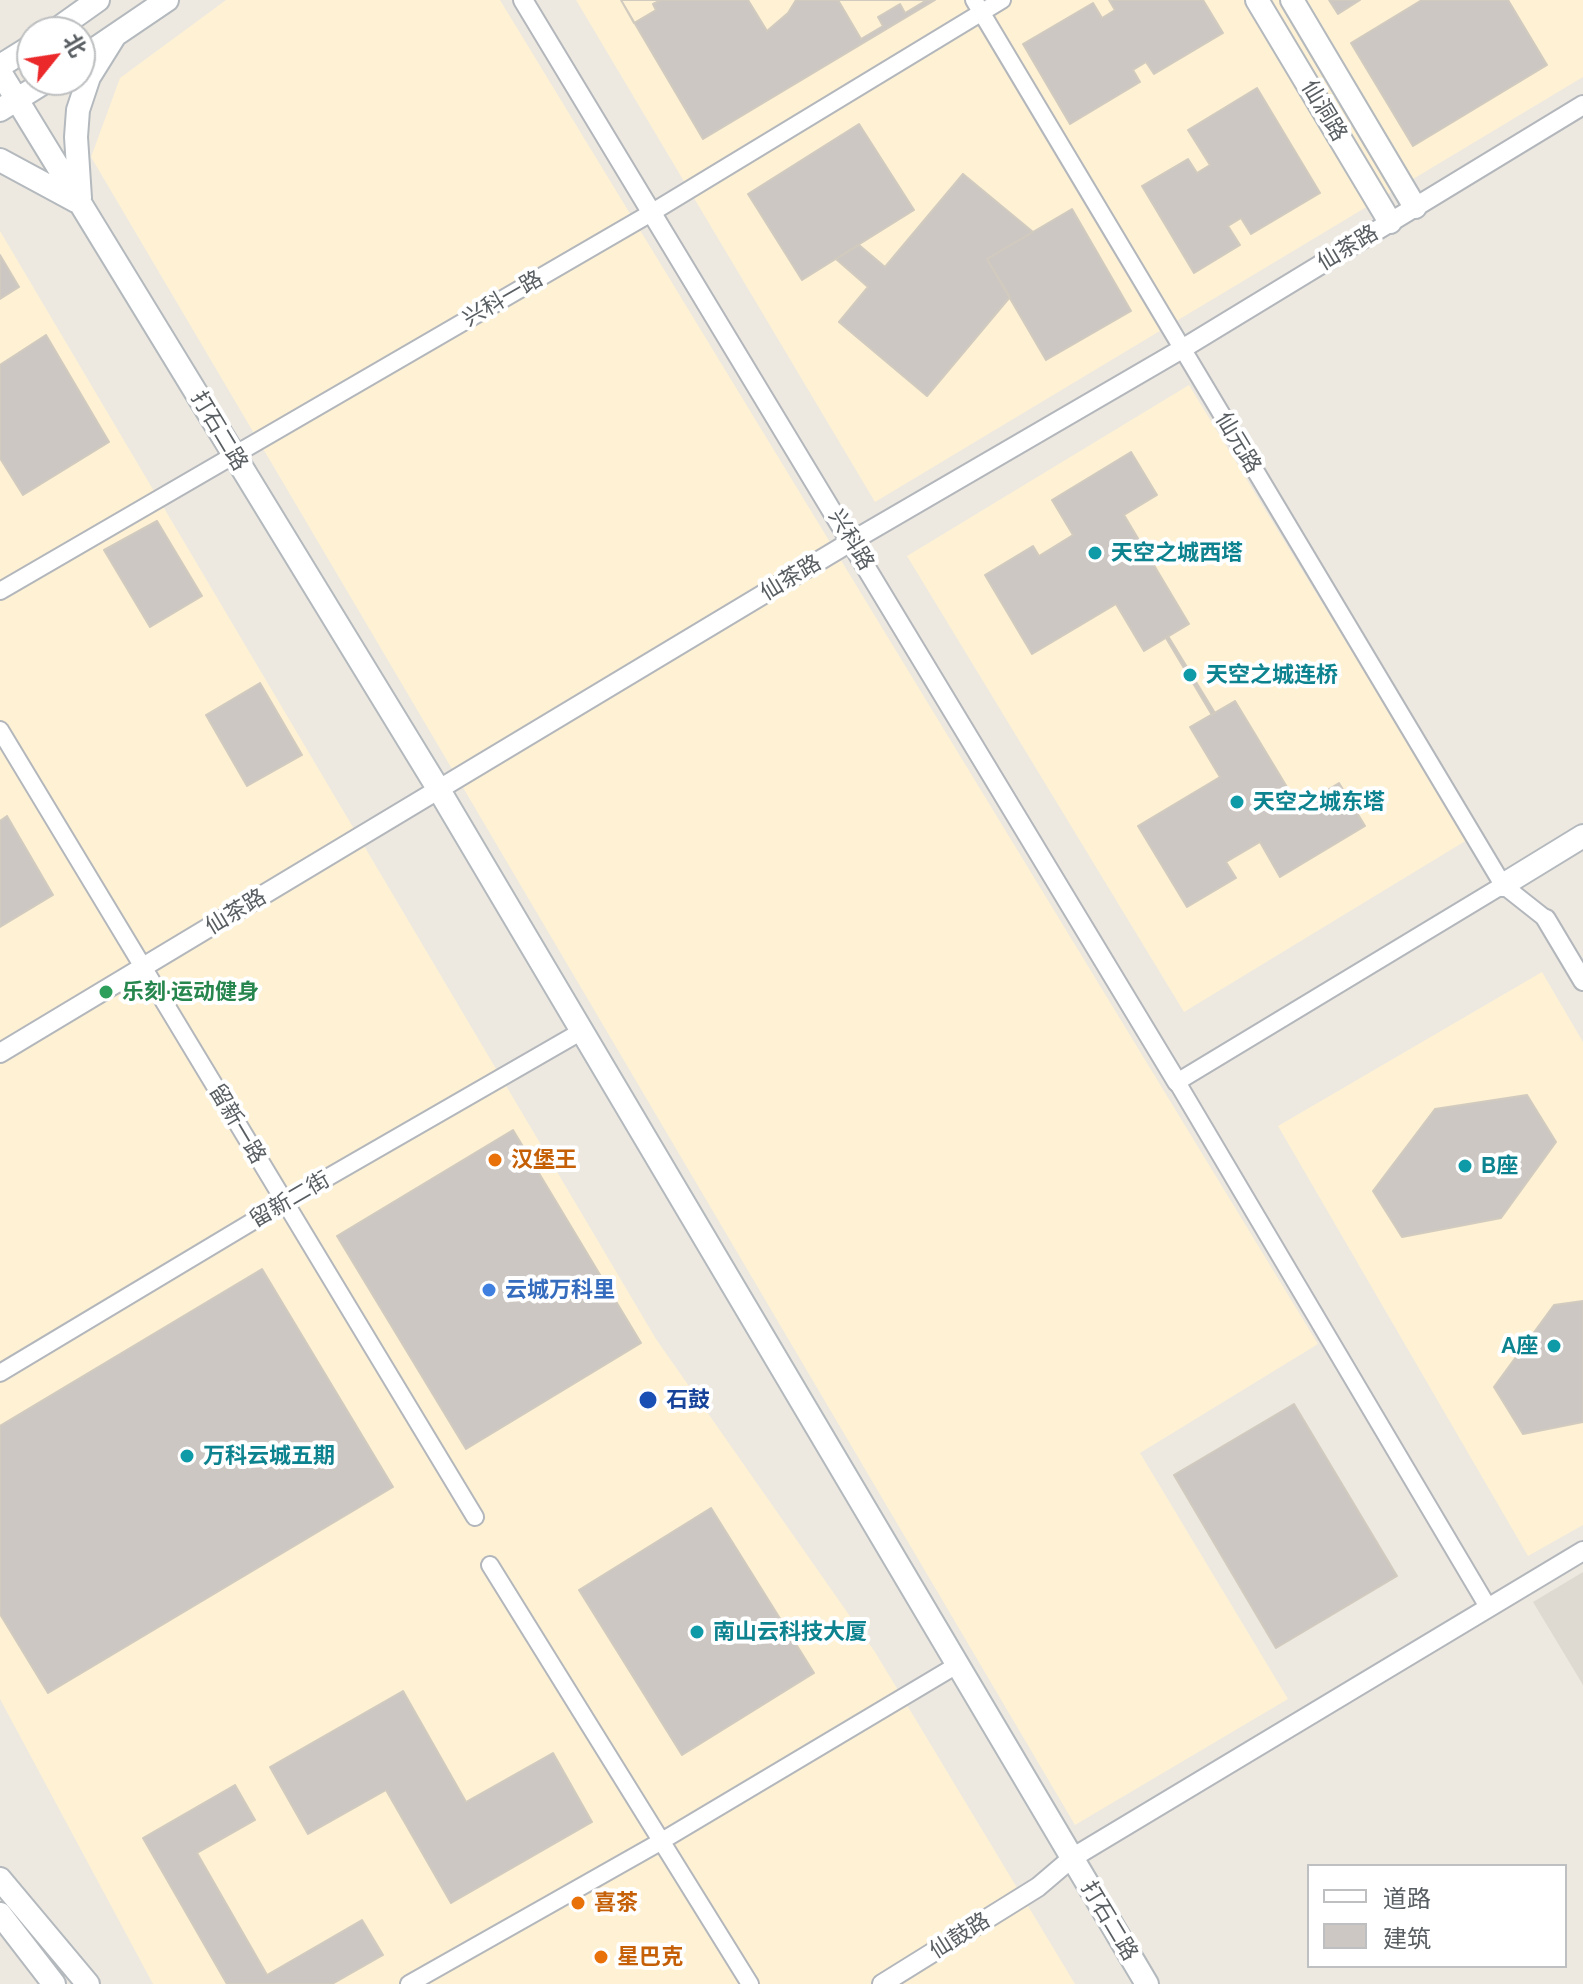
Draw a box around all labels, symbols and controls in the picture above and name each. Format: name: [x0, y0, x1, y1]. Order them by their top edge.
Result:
north arrow: [16, 16, 96, 96]
text: 北: [58, 29, 92, 61]
street label: 仙洞路: [1296, 76, 1352, 146]
street label: 仙茶路: [1313, 220, 1383, 276]
street label: 兴科一路: [458, 266, 548, 332]
street label: 打石二路: [185, 386, 253, 476]
street label: 仙元路: [1210, 408, 1266, 478]
street label: 兴科路: [823, 505, 879, 575]
place label: 天空之城西塔: [1111, 540, 1243, 566]
marker: 天空之城西塔: [1086, 544, 1104, 562]
street label: 仙茶路: [756, 550, 826, 606]
place label: 天空之城连桥: [1206, 662, 1338, 688]
marker: 天空之城连桥: [1181, 666, 1199, 684]
place label: 天空之城东塔: [1253, 789, 1385, 815]
marker: 天空之城东塔: [1228, 793, 1246, 811]
street label: 仙茶路: [201, 884, 271, 940]
place label: 乐刻·运动健身: [122, 979, 259, 1005]
marker: 乐刻·运动健身: [97, 983, 115, 1001]
street label: 留新一路: [203, 1079, 271, 1169]
place label: 汉堡王: [511, 1147, 577, 1173]
marker: 汉堡王: [486, 1151, 504, 1169]
place label: B座: [1481, 1153, 1518, 1179]
marker: B座: [1456, 1157, 1474, 1175]
street label: 留新二街: [245, 1167, 335, 1233]
place label: 云城万科里: [505, 1277, 615, 1303]
marker: 云城万科里: [480, 1281, 498, 1299]
place label: A座: [1501, 1333, 1538, 1359]
marker: A座: [1545, 1337, 1563, 1355]
place label: 石鼓: [666, 1387, 710, 1413]
marker: 石鼓: [637, 1389, 659, 1411]
place label: 万科云城五期: [203, 1443, 335, 1469]
marker: 万科云城五期: [178, 1447, 196, 1465]
place label: 南山云科技大厦: [713, 1619, 867, 1645]
marker: 南山云科技大厦: [688, 1623, 706, 1641]
legend: [1307, 1864, 1567, 1968]
street label: 打石二路: [1075, 1876, 1143, 1966]
text: 道路: [1383, 1884, 1431, 1913]
place label: 喜茶: [594, 1890, 638, 1916]
marker: 喜茶: [569, 1894, 587, 1912]
street label: 仙鼓路: [925, 1907, 995, 1965]
text: 建筑: [1383, 1924, 1431, 1953]
place label: 星巴克: [617, 1944, 683, 1970]
marker: 星巴克: [592, 1948, 610, 1966]

